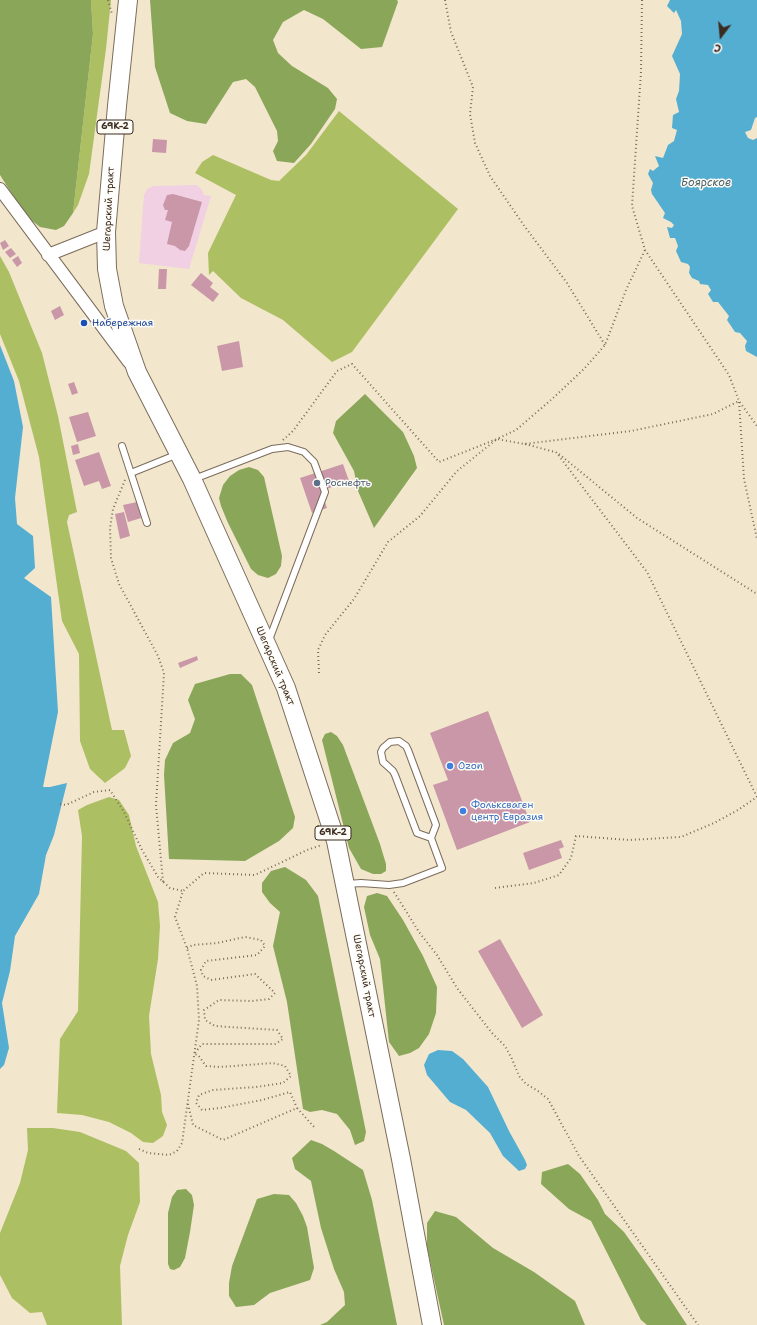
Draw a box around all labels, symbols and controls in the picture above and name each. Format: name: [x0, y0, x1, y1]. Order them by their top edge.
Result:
north arrow: [701, 16, 741, 56]
text: С: [712, 40, 723, 56]
road number: 69К-2: [97, 120, 133, 134]
street label: Шегарский тракт: [101, 166, 117, 252]
water label: Боярское: [681, 176, 731, 190]
place label: Набережная: [92, 317, 153, 329]
marker: Набережная: [79, 318, 89, 328]
place label: Роснефть: [325, 477, 371, 489]
marker: Роснефть: [312, 478, 322, 488]
street label: Шегарский тракт: [253, 625, 297, 707]
place label: Ozon: [458, 760, 483, 772]
marker: Ozon: [445, 761, 455, 771]
place label: Фольксваген центр Евразия: [471, 799, 543, 822]
marker: Фольксваген центр Евразия: [458, 806, 468, 816]
road number: 69К-2: [315, 826, 351, 840]
street label: Шегарский тракт: [350, 933, 378, 1019]

